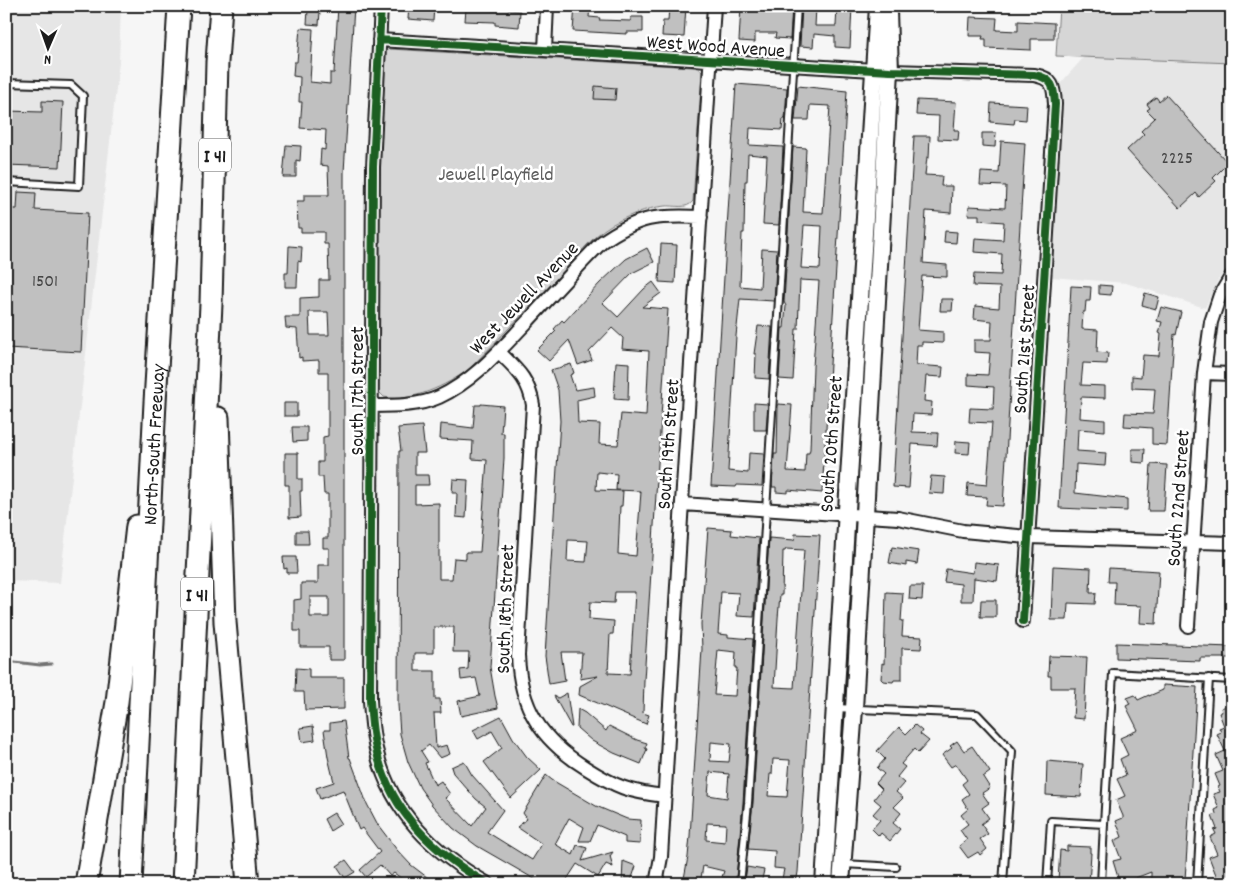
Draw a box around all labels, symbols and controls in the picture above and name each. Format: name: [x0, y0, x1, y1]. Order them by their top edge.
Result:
north arrow: [22, 22, 72, 72]
street label: West Wood Avenue: [646, 29, 786, 67]
text: N: [44, 49, 51, 69]
road number: I 41: [199, 138, 231, 172]
house number: 2225: [1161, 147, 1193, 172]
park label: Jewell Playfield: [438, 162, 554, 190]
street label: West Jewell Avenue: [464, 236, 587, 362]
house number: 1501: [32, 270, 58, 295]
street label: South 21st Street: [1008, 284, 1044, 415]
street label: South 17th Street: [345, 326, 373, 456]
street label: North-South Freeway: [138, 362, 174, 526]
street label: South 20th Street: [814, 375, 852, 513]
street label: South 19th Street: [651, 378, 689, 510]
street label: South 22nd Street: [1161, 429, 1199, 567]
street label: South 18th Street: [491, 544, 523, 674]
road number: I 41: [181, 578, 213, 610]

